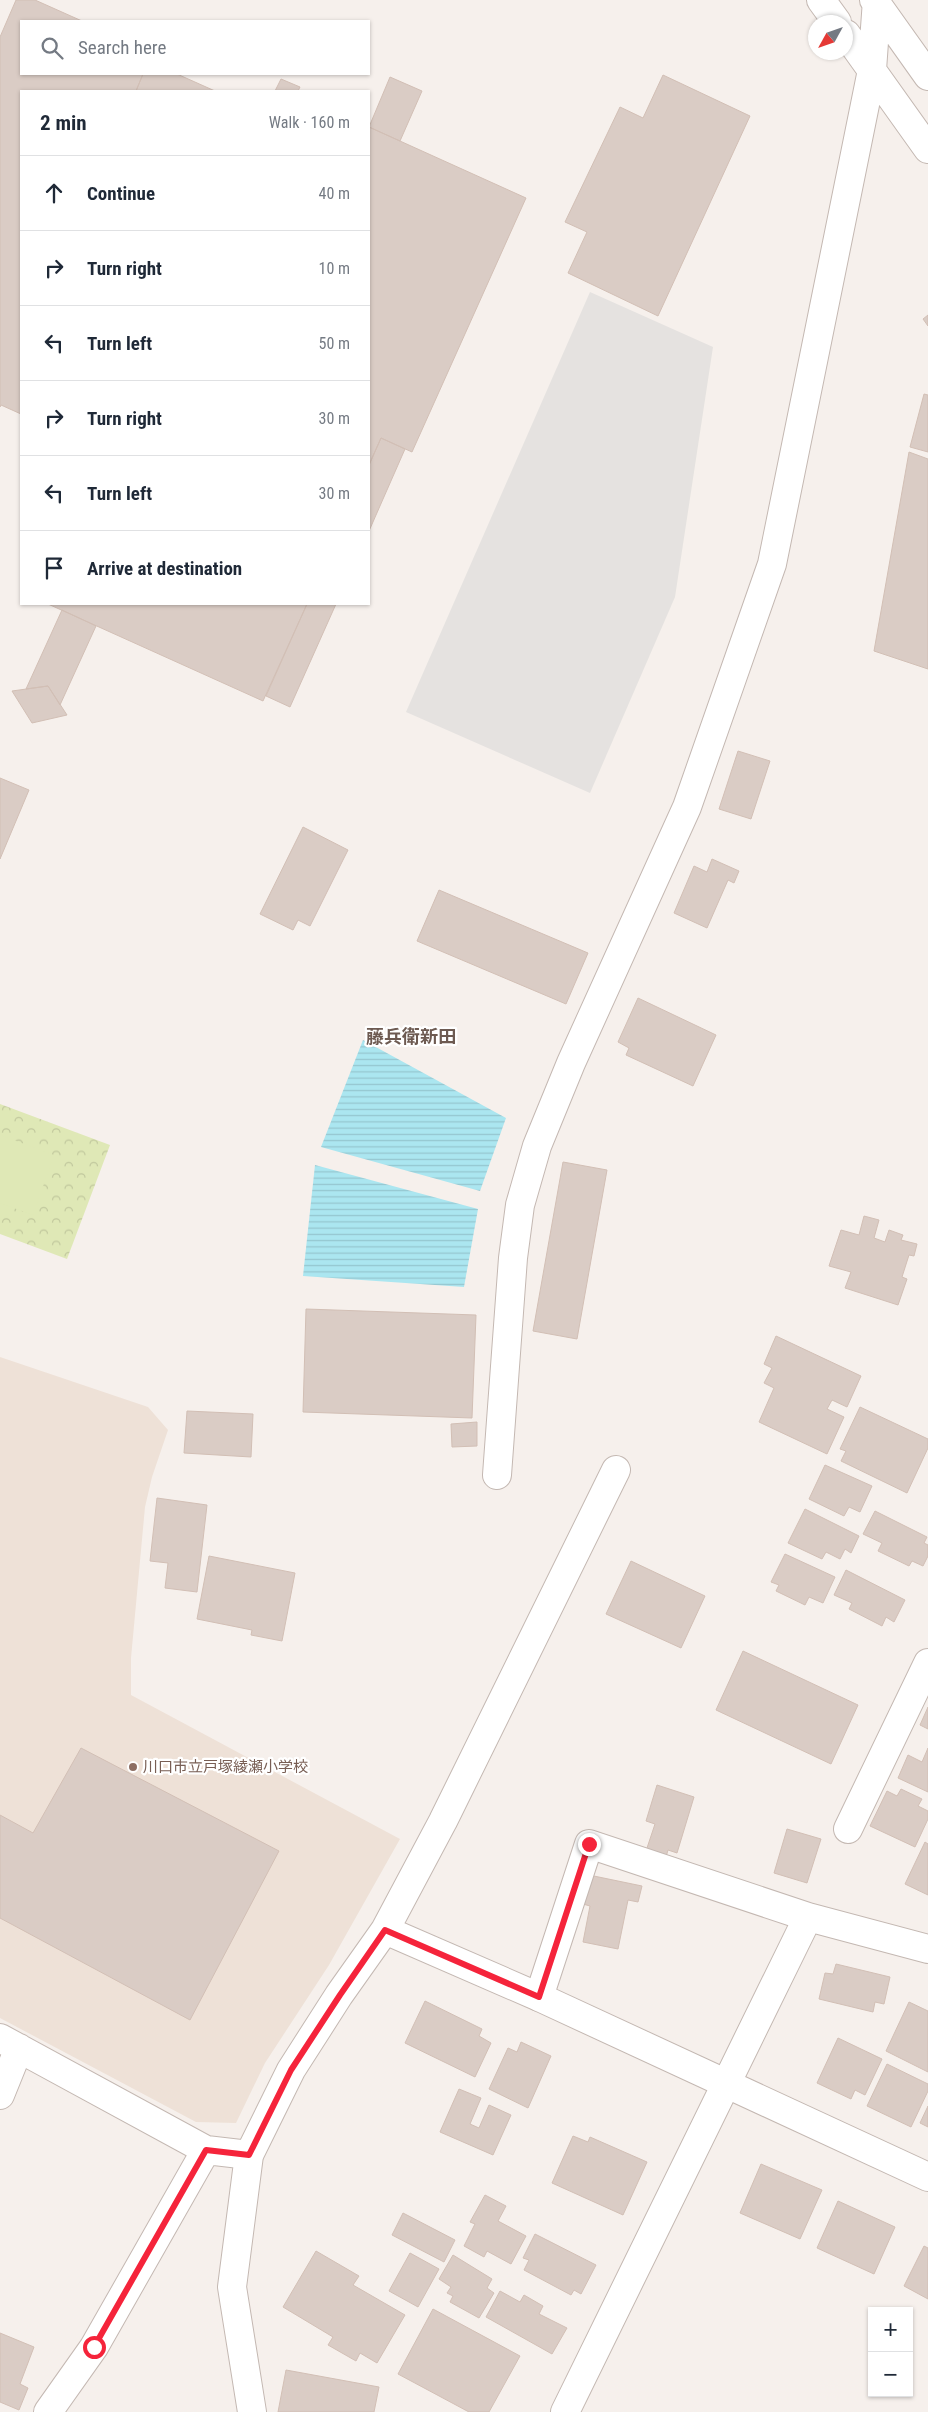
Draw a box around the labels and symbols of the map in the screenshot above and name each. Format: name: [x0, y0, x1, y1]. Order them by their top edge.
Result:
north arrow: [808, 15, 853, 60]
district label: 藤兵衛新田: [366, 1026, 456, 1047]
place label: 川口市立戸塚綾瀬小学校: [143, 1758, 308, 1776]
marker: 川口市立戸塚綾瀬小学校: [127, 1761, 139, 1773]
route end: [578, 1833, 601, 1856]
route start: [83, 2336, 106, 2359]

